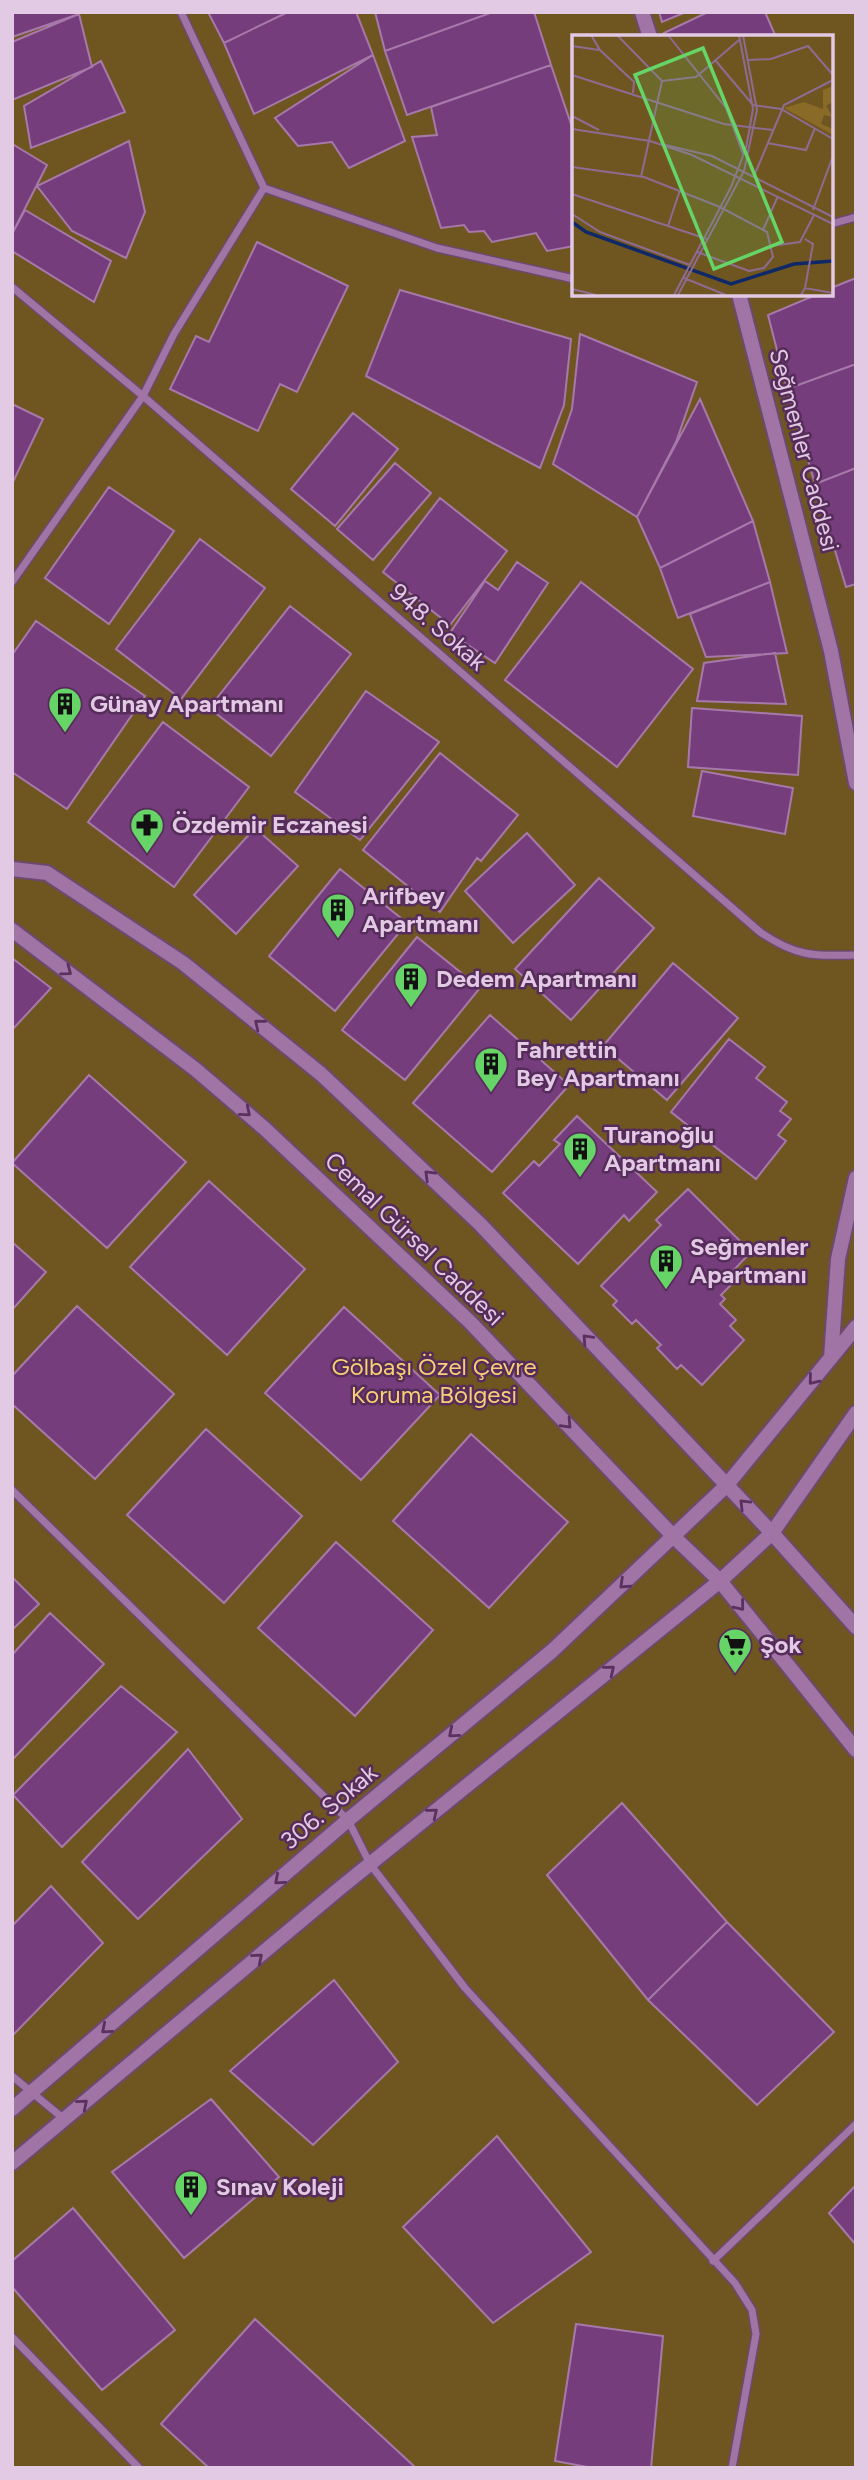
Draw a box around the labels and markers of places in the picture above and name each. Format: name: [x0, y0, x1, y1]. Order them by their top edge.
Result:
building icon: Günay Apartmanı: [46, 685, 84, 734]
place label: Günay Apartmanı: [90, 689, 284, 718]
pharmacy icon: Özdemir Eczanesi: [128, 806, 166, 855]
place label: Özdemir Eczanesi: [172, 810, 368, 839]
place label: Arifbey Apartmanı: [362, 881, 479, 938]
building icon: Arifbey Apartmanı: [319, 891, 357, 940]
building icon: Dedem Apartmanı: [392, 960, 430, 1009]
place label: Dedem Apartmanı: [436, 964, 637, 993]
place label: Fahrettin Bey Apartmanı: [516, 1035, 680, 1092]
building icon: Fahrettin Bey Apartmanı: [472, 1045, 510, 1094]
place label: Turanoğlu Apartmanı: [604, 1120, 721, 1177]
building icon: Turanoğlu Apartmanı: [561, 1130, 599, 1179]
place label: Seğmenler Apartmanı: [690, 1232, 808, 1289]
building icon: Seğmenler Apartmanı: [647, 1242, 685, 1291]
supermarket icon: Şok: [716, 1626, 754, 1675]
place label: Şok: [760, 1630, 802, 1659]
building icon: Sınav Koleji: [172, 2168, 210, 2217]
place label: Sınav Koleji: [216, 2172, 344, 2201]

